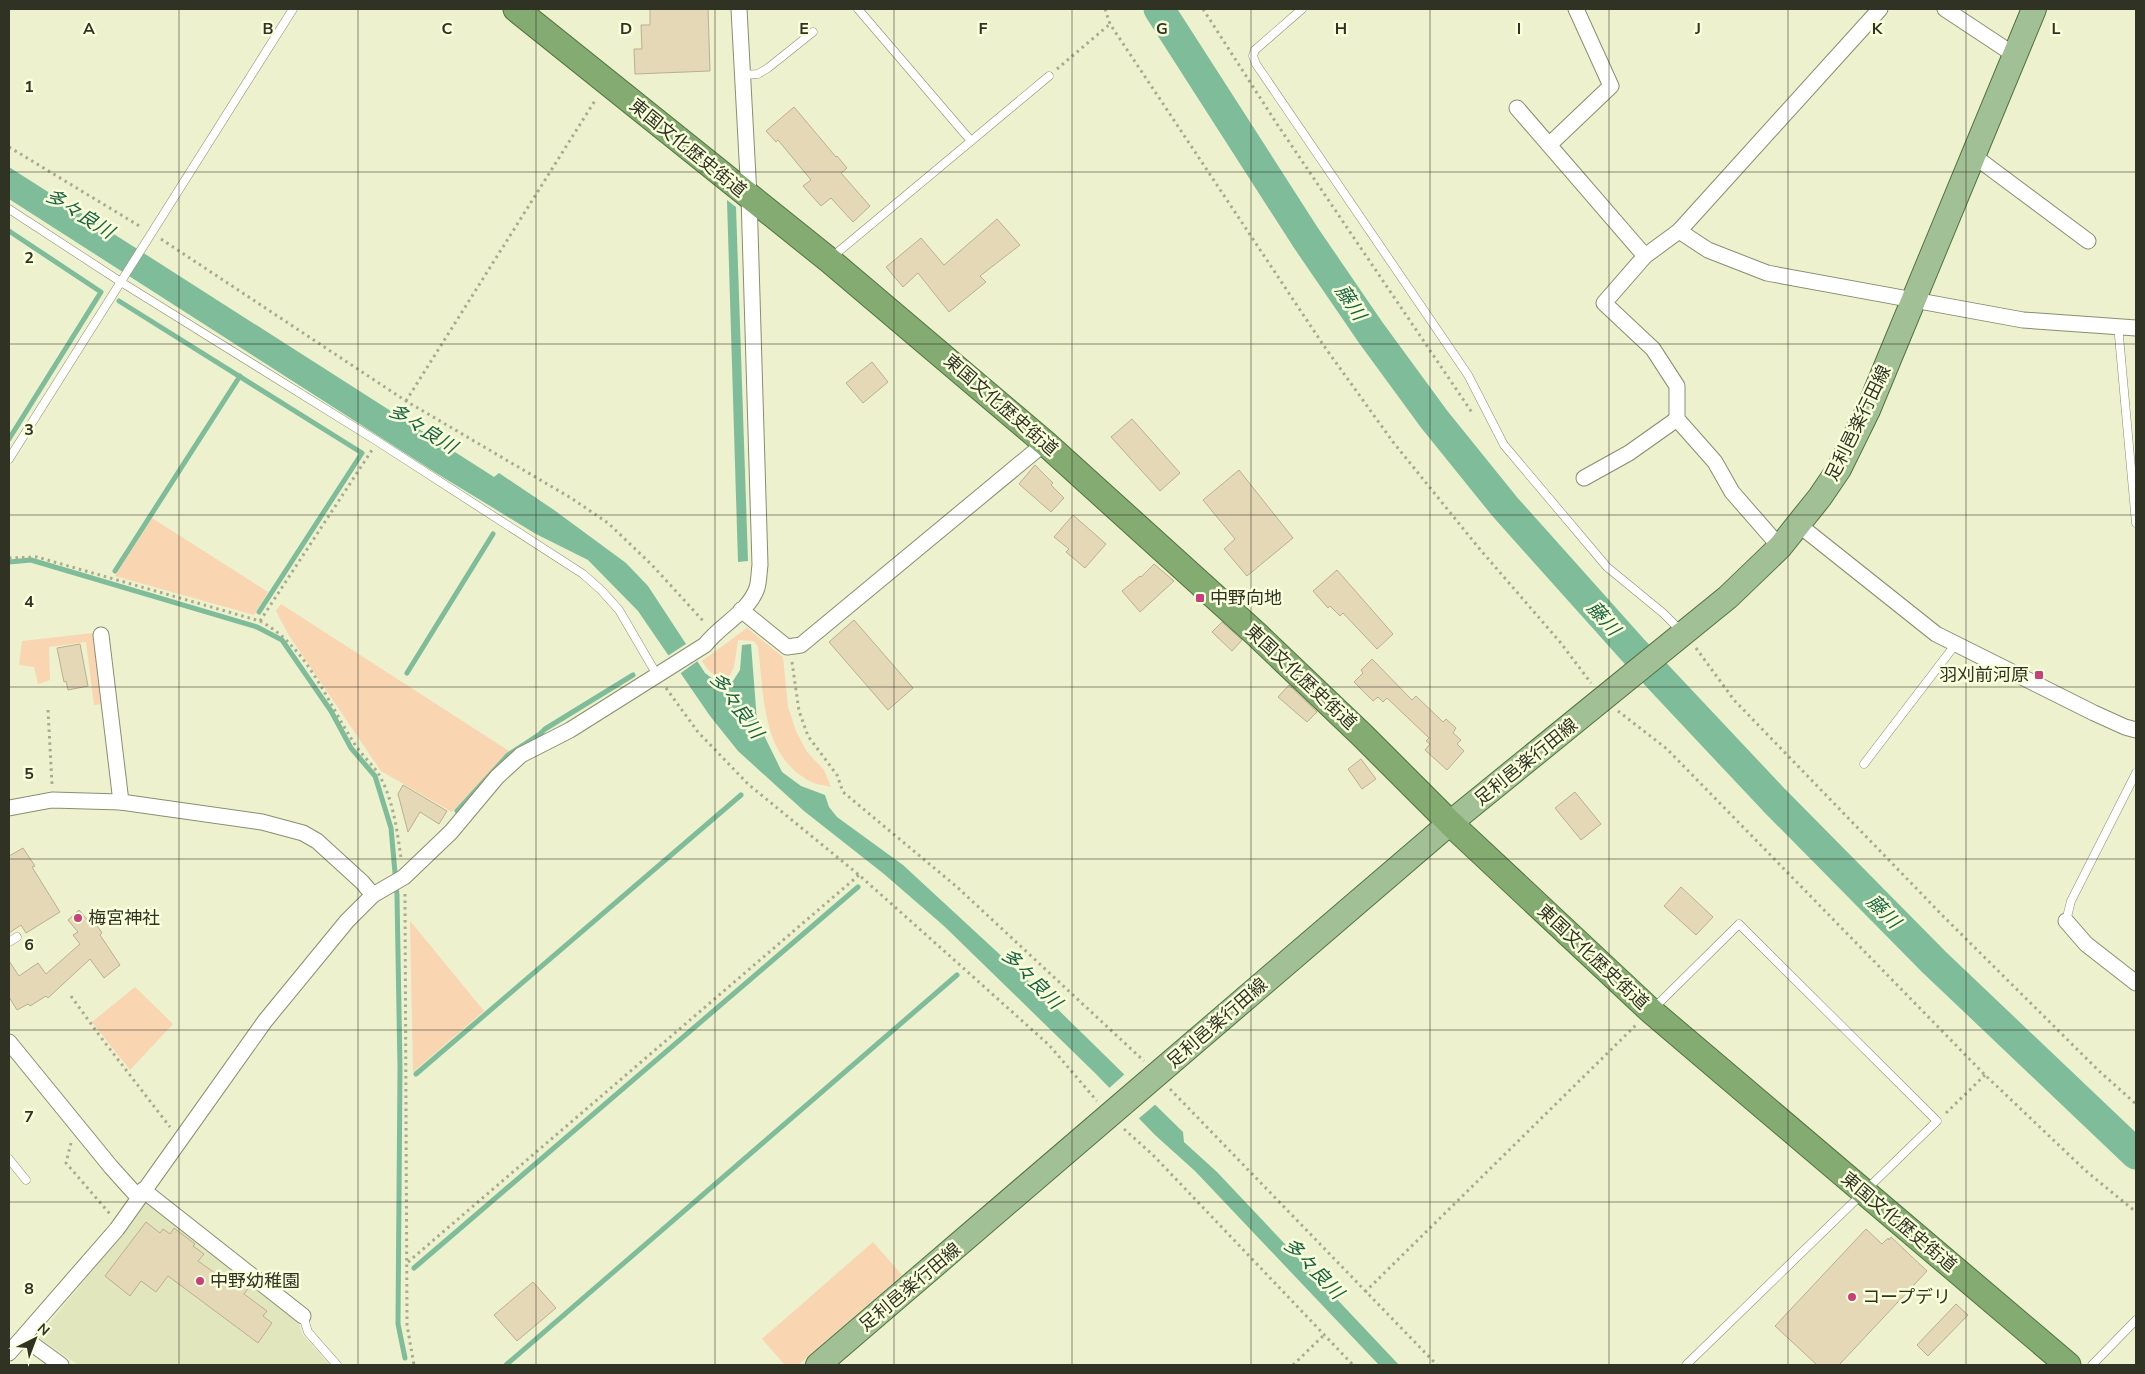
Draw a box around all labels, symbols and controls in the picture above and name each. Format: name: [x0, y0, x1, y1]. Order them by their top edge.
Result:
text: A: [83, 18, 95, 40]
text: B: [262, 18, 274, 40]
text: C: [442, 18, 453, 40]
text: D: [620, 18, 632, 40]
text: E: [799, 18, 809, 40]
text: F: [979, 18, 988, 40]
text: G: [1156, 18, 1168, 40]
text: H: [1335, 18, 1347, 40]
text: I: [1517, 18, 1521, 40]
text: J: [1694, 18, 1701, 40]
text: K: [1872, 18, 1884, 40]
text: L: [2052, 18, 2061, 40]
text: 1: [24, 76, 34, 98]
street label: 東国文化歴史街道: [624, 93, 752, 203]
water label: 多々良川: [40, 183, 120, 246]
text: 2: [24, 247, 34, 269]
water label: 藤川: [1329, 280, 1372, 327]
street label: 東国文化歴史街道: [939, 349, 1063, 461]
street label: 足利邑楽行田線: [1820, 361, 1896, 485]
water label: 多々良川: [383, 398, 463, 461]
text: 3: [24, 419, 34, 441]
place label: 中野向地: [1210, 586, 1282, 610]
text: 4: [24, 591, 34, 613]
marker: 中野向地: [1194, 592, 1206, 604]
water label: 藤川: [1581, 596, 1627, 643]
street label: 東国文化歴史街道: [1240, 619, 1362, 735]
place label: 羽刈前河原: [1939, 663, 2029, 687]
water label: 多々良川: [703, 667, 770, 746]
marker: 羽刈前河原: [2033, 669, 2045, 681]
street label: 足利邑楽行田線: [1469, 713, 1583, 811]
text: 5: [24, 763, 34, 785]
water label: 藤川: [1861, 889, 1907, 936]
street label: 東国文化歴史街道: [1532, 899, 1654, 1015]
place label: 梅宮神社: [88, 906, 160, 930]
marker: 梅宮神社: [72, 912, 84, 924]
text: 6: [24, 934, 34, 956]
water label: 多々良川: [995, 943, 1069, 1016]
street label: 足利邑楽行田線: [1162, 973, 1272, 1073]
text: 7: [24, 1106, 34, 1128]
street label: 東国文化歴史街道: [1836, 1167, 1962, 1277]
water label: 多々良川: [1278, 1232, 1350, 1306]
street label: 足利邑楽行田線: [854, 1237, 966, 1337]
place label: 中野幼稚園: [210, 1269, 300, 1293]
marker: 中野幼稚園: [194, 1275, 206, 1287]
text: 8: [24, 1278, 34, 1300]
place label: コープデリ: [1862, 1285, 1951, 1309]
marker: コープデリ: [1846, 1291, 1858, 1303]
north arrow: [10, 1314, 60, 1364]
text: N: [33, 1319, 54, 1340]

